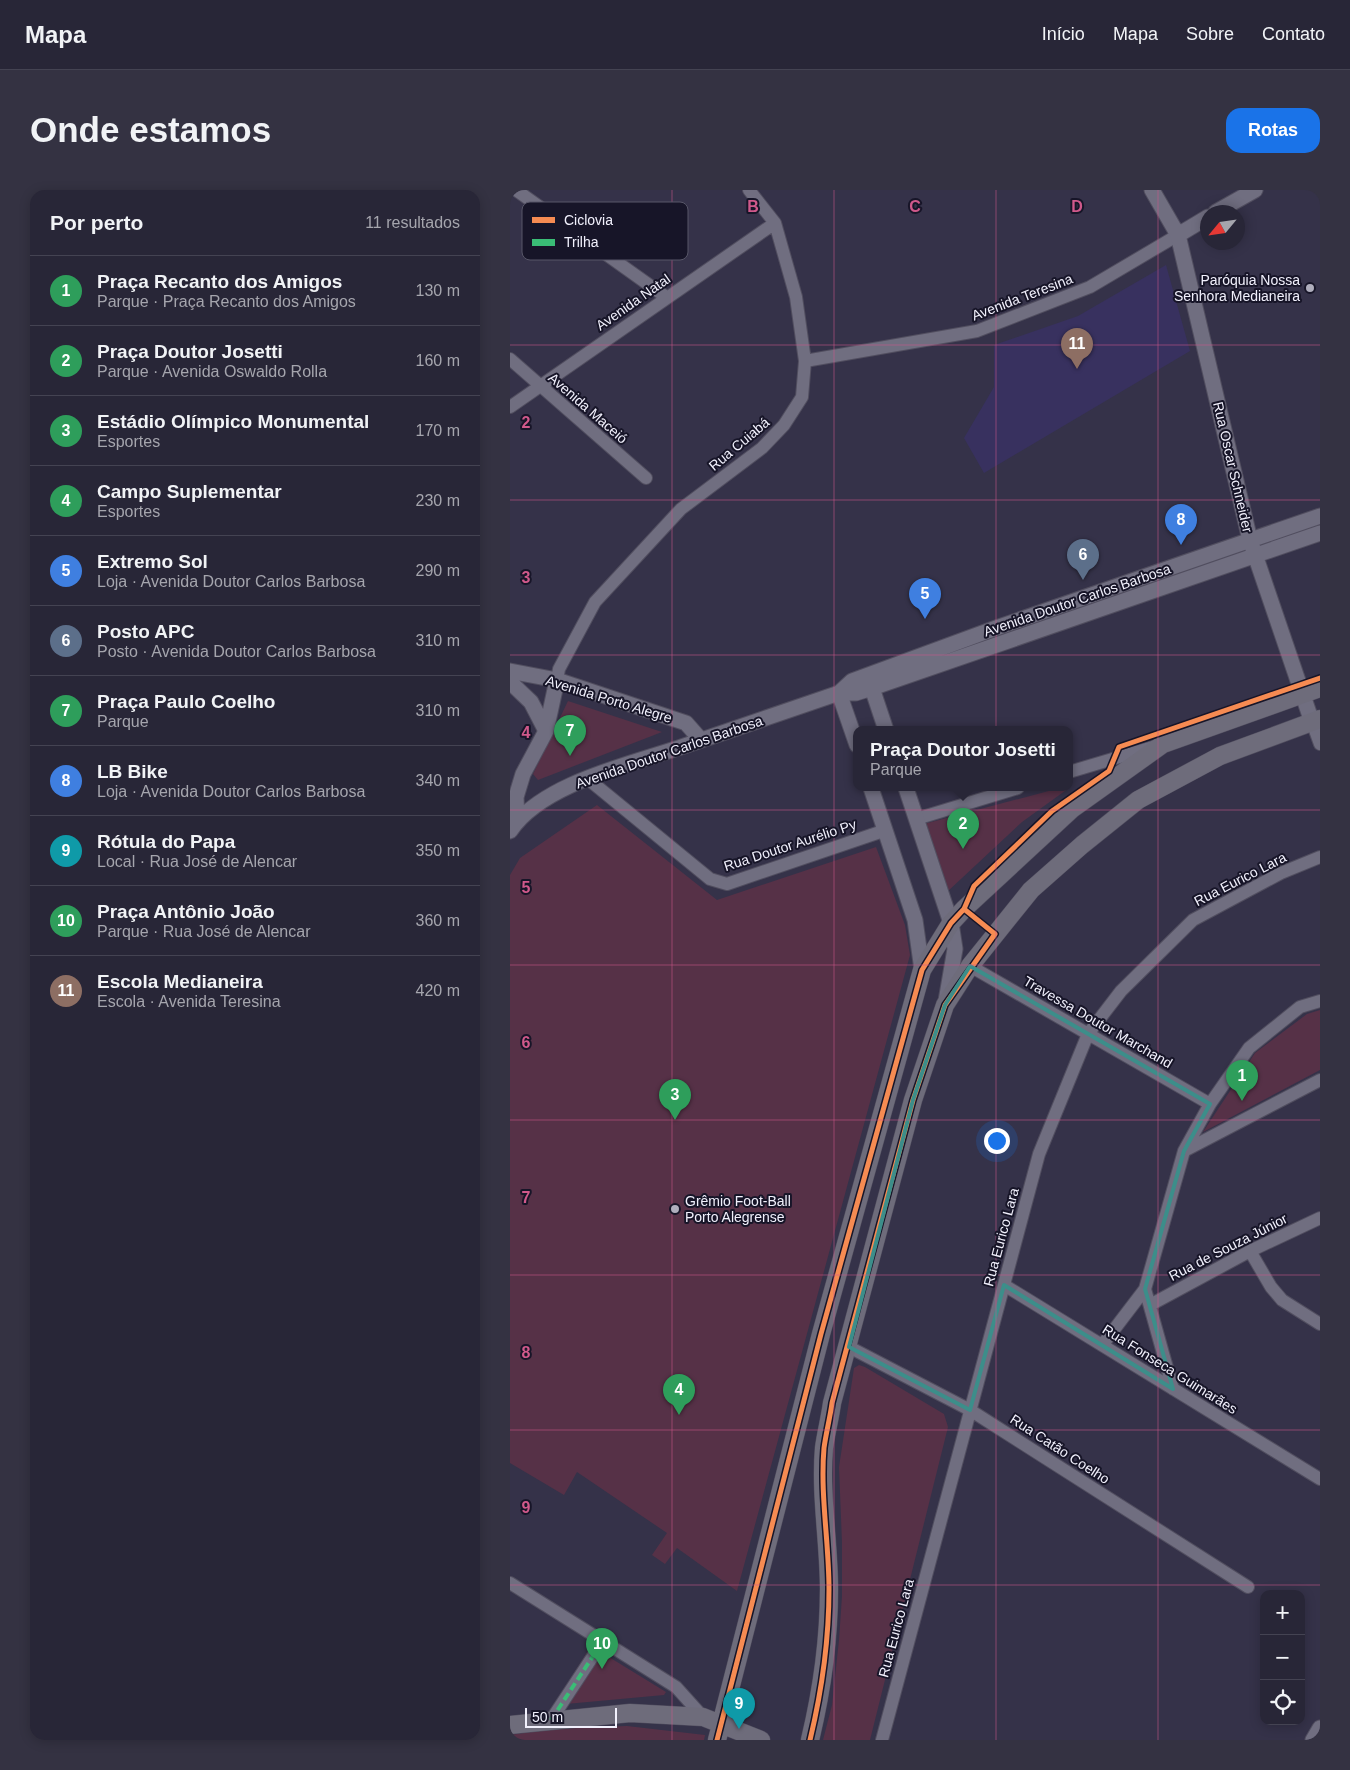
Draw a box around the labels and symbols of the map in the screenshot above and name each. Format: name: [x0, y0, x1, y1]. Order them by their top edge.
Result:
text: B: [747, 198, 759, 215]
text: C: [909, 198, 921, 215]
text: D: [1071, 198, 1083, 215]
legend: [522, 202, 688, 260]
north arrow: [1200, 205, 1245, 250]
text: Ciclovia: [564, 212, 613, 228]
text: Trilha: [564, 234, 599, 250]
street label: Avenida Teresina: [969, 270, 1075, 324]
street label: Avenida Natal: [593, 271, 673, 333]
place label: Paróquia Nossa Senhora Medianeira: [1174, 272, 1300, 304]
marker: Paróquia Nossa Senhora Medianeira: [1304, 282, 1316, 294]
pin: 11: [1061, 328, 1093, 369]
street label: Avenida Maceió: [545, 369, 631, 447]
street label: Rua Oscar Schneider: [1210, 400, 1256, 534]
text: 2: [522, 414, 531, 431]
street label: Rua Cuiabá: [706, 414, 773, 474]
pin: 8: [1165, 504, 1197, 545]
pin: 6: [1067, 539, 1099, 580]
street label: Avenida Doutor Carlos Barbosa: [981, 560, 1173, 640]
text: 3: [522, 569, 531, 586]
pin: 5: [909, 578, 941, 619]
street label: Avenida Porto Alegre: [544, 672, 674, 726]
street label: Avenida Doutor Carlos Barbosa: [573, 712, 765, 792]
pin: 7: [554, 715, 586, 756]
text: 4: [522, 724, 531, 741]
pin: 2: [947, 808, 979, 849]
street label: Rua Doutor Aurélio Py: [722, 816, 858, 874]
street label: Rua Eurico Lara: [1191, 849, 1289, 909]
text: 5: [522, 879, 531, 896]
street label: Travessa Doutor Marchand: [1021, 973, 1175, 1071]
text: 6: [522, 1034, 531, 1051]
pin: 1: [1226, 1060, 1258, 1101]
pin: 3: [659, 1079, 691, 1120]
your location: [984, 1128, 1010, 1154]
street label: Rua Eurico Lara: [980, 1186, 1022, 1288]
text: 7: [522, 1189, 531, 1206]
place label: Grêmio Foot-Ball Porto Alegrense: [685, 1193, 791, 1225]
marker: Grêmio Foot-Ball Porto Alegrense: [669, 1203, 681, 1215]
street label: Rua de Souza Júnior: [1166, 1210, 1290, 1284]
street label: Rua Fonseca Guimarães: [1100, 1321, 1240, 1417]
text: 8: [522, 1344, 531, 1361]
pin: 4: [663, 1374, 695, 1415]
street label: Rua Catão Coelho: [1007, 1411, 1113, 1487]
text: 9: [522, 1499, 531, 1516]
street label: Rua Eurico Lara: [875, 1577, 917, 1679]
pin: 10: [586, 1628, 618, 1669]
pin: 9: [723, 1688, 755, 1729]
scale bar: [525, 1705, 618, 1728]

